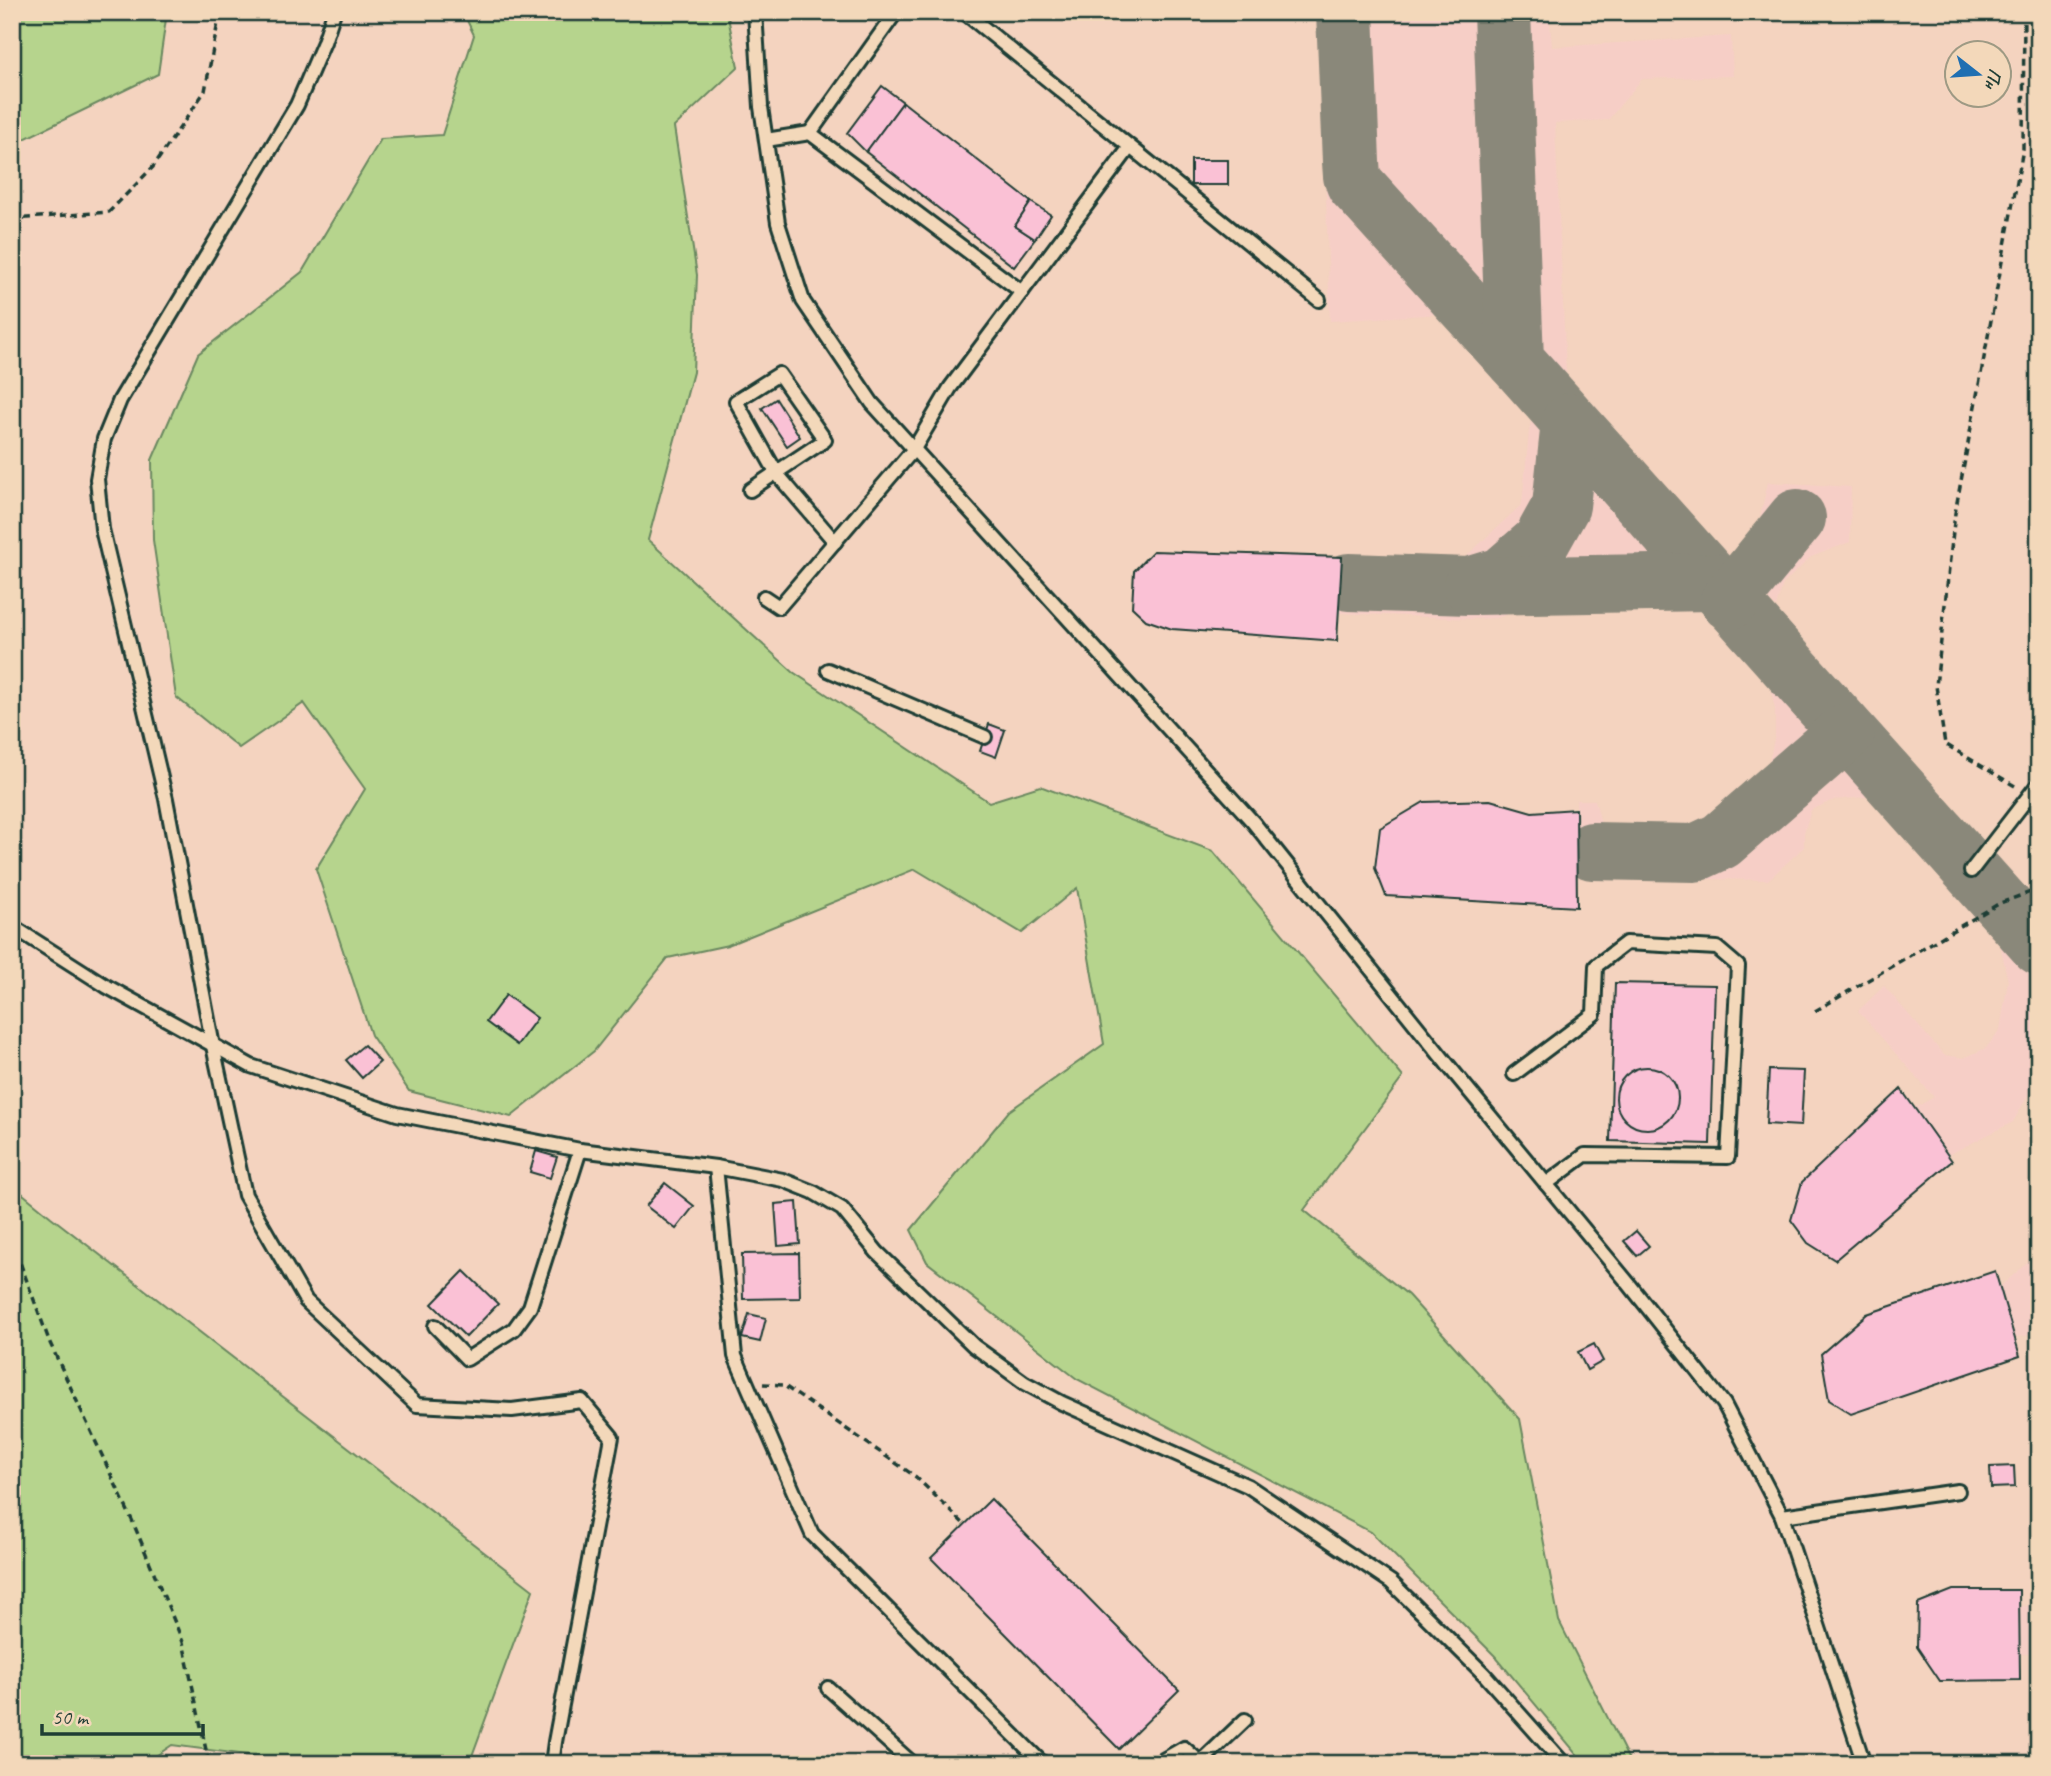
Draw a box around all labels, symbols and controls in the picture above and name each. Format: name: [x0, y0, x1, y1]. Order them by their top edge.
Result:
north arrow: [1942, 38, 2012, 108]
text: Пн: [1978, 66, 2008, 93]
scale bar: [42, 1692, 203, 1736]
text: 50 m: [52, 1704, 90, 1730]

